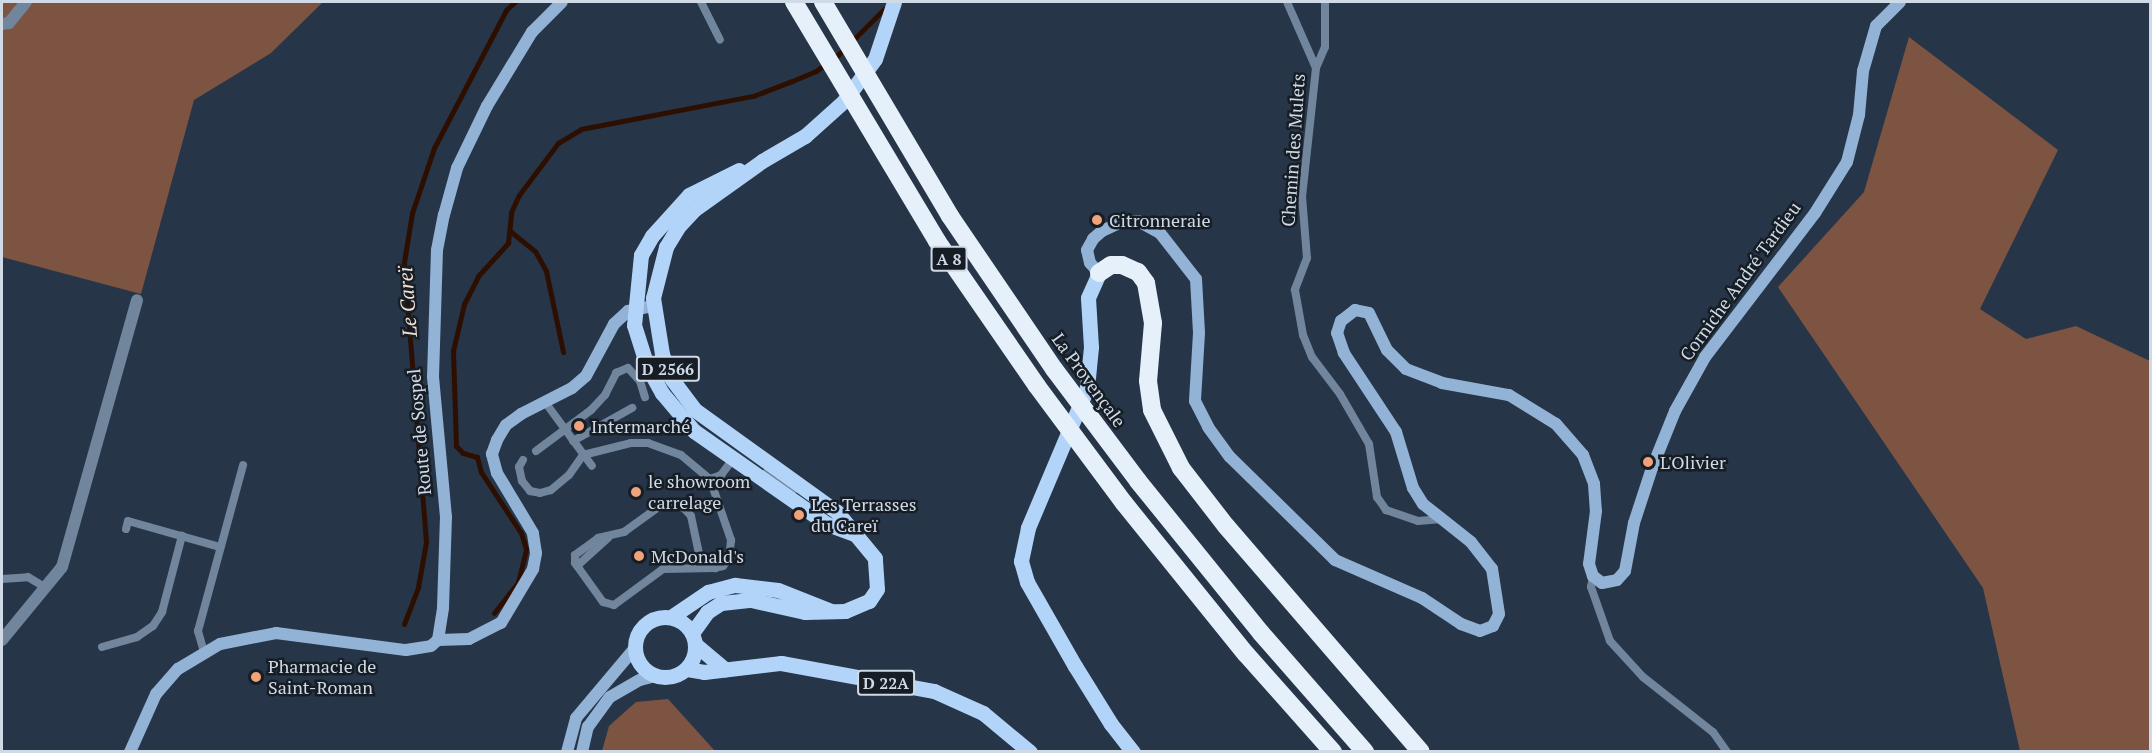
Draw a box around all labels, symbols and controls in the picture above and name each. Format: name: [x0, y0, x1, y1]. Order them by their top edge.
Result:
street label: Chemin des Mulets: [1277, 73, 1309, 227]
street label: Corniche André Tardieu: [1675, 197, 1805, 365]
place label: Citronneraie: [1109, 209, 1210, 231]
marker: Citronneraie: [1090, 213, 1104, 227]
road number: A 8: [930, 246, 968, 272]
water label: Le Careï: [393, 266, 421, 338]
street label: La Provençale: [1048, 329, 1130, 431]
road number: D 2566: [635, 356, 701, 382]
street label: Route de Sospel: [403, 368, 435, 496]
place label: Intermarché: [591, 415, 690, 437]
marker: Intermarché: [572, 419, 586, 433]
place label: L'Olivier: [1660, 451, 1726, 473]
marker: L'Olivier: [1641, 455, 1655, 469]
place label: le showroom carrelage: [648, 471, 750, 514]
marker: le showroom carrelage: [629, 485, 643, 499]
place label: Les Terrasses du Careï: [811, 494, 917, 536]
marker: Les Terrasses du Careï: [792, 508, 806, 522]
place label: McDonald's: [651, 545, 744, 567]
marker: McDonald's: [632, 549, 646, 563]
place label: Pharmacie de Saint-Roman: [268, 656, 376, 698]
marker: Pharmacie de Saint-Roman: [249, 670, 263, 684]
road number: D 22A: [856, 670, 916, 696]

